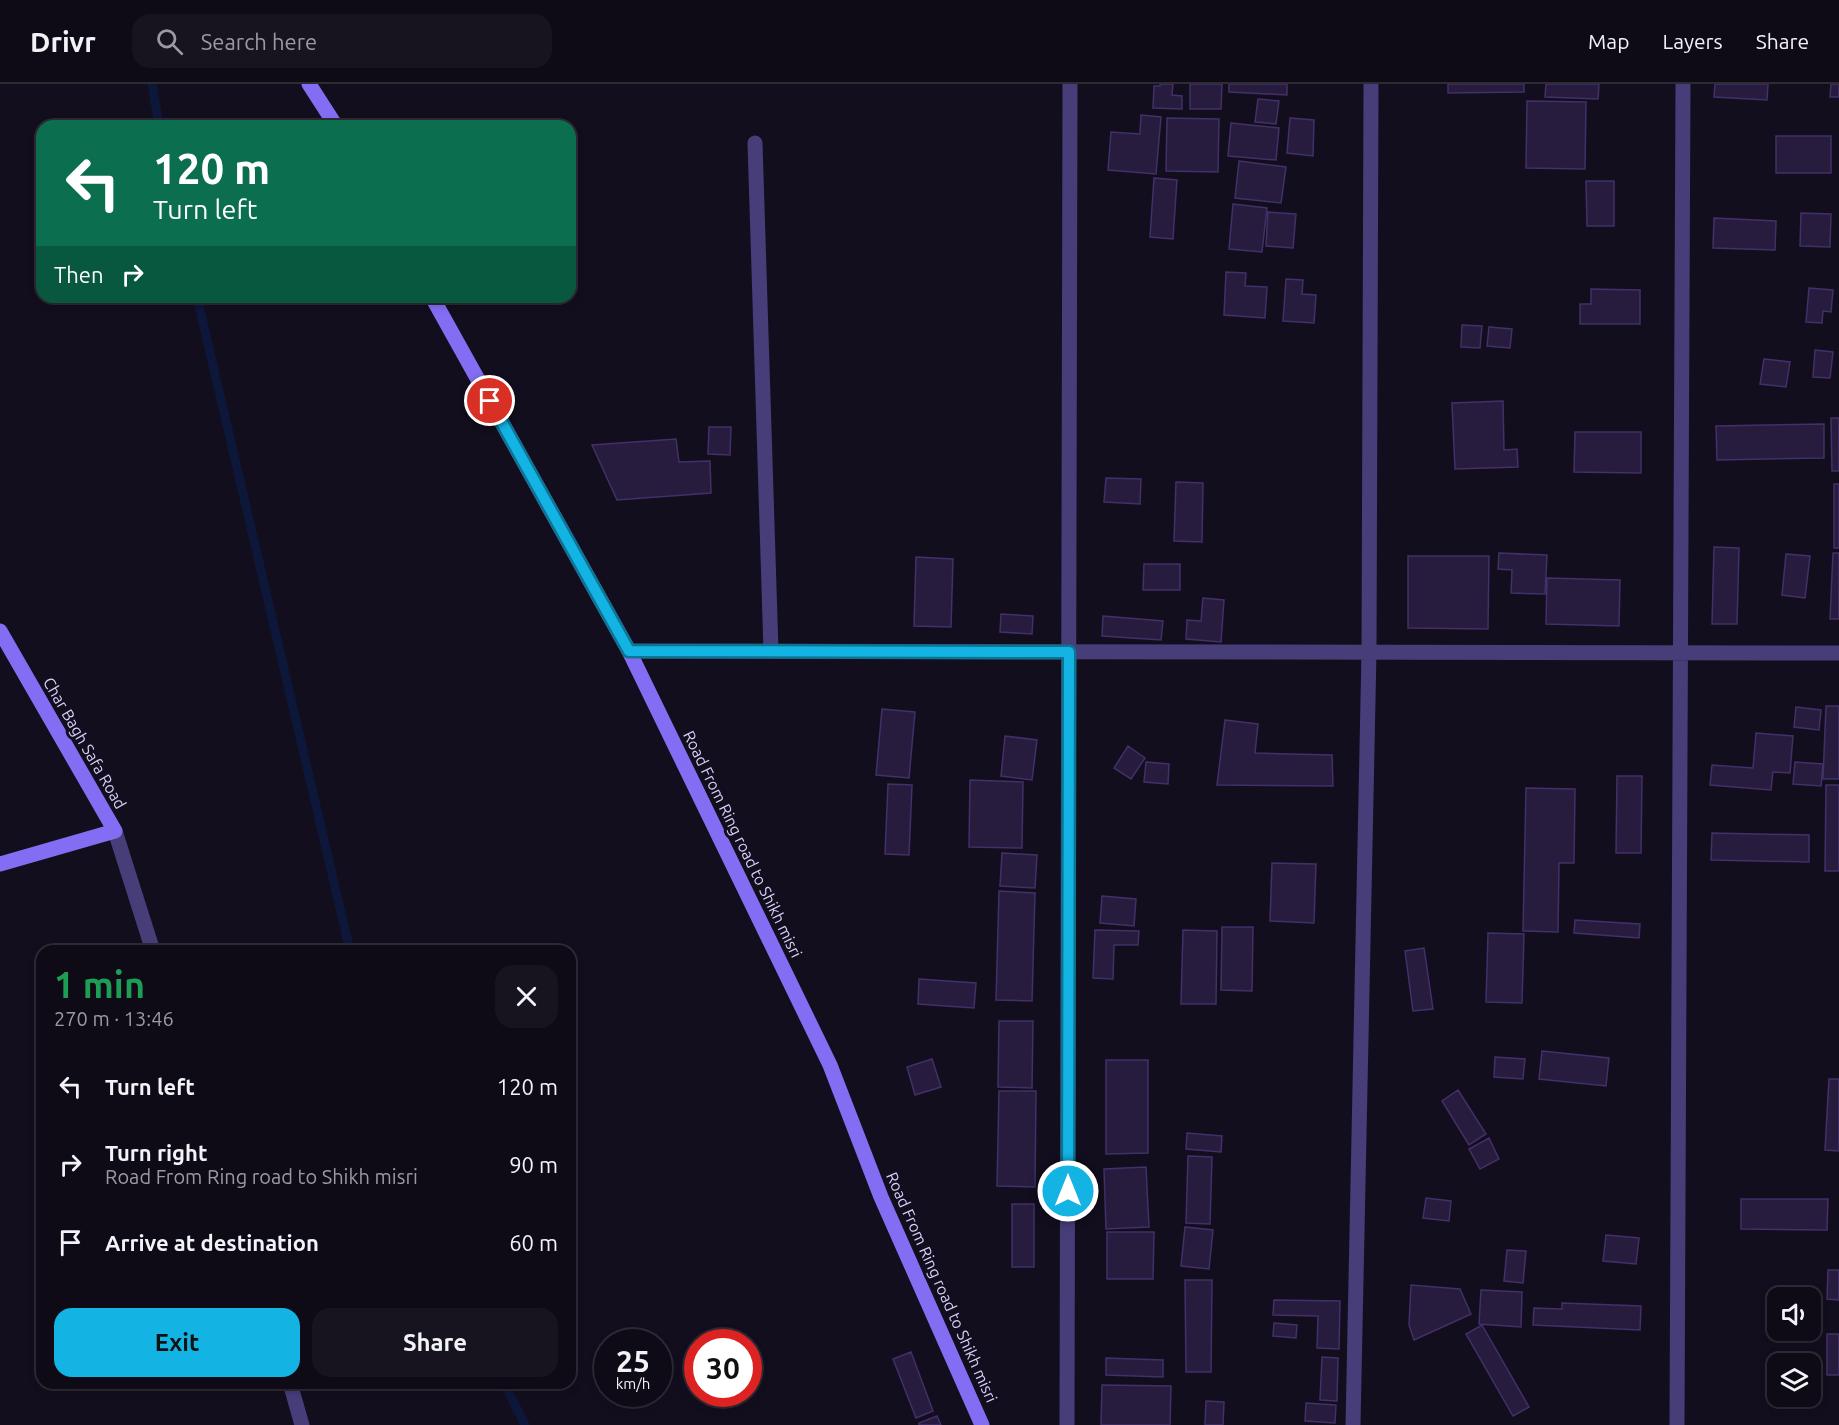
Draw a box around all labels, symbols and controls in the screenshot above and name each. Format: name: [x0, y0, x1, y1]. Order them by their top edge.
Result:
search box: [132, 14, 552, 68]
icon: search: [153, 25, 186, 58]
text: Drivr: [30, 26, 96, 57]
text: Search here: [201, 29, 317, 54]
text: Map: [1588, 29, 1629, 53]
text: Layers: [1662, 29, 1723, 53]
text: Share: [1756, 29, 1809, 53]
icon: left: [54, 144, 132, 222]
text: 120 m: [153, 145, 270, 192]
text: Turn left: [153, 194, 257, 224]
icon: right: [116, 258, 149, 291]
text: Then: [54, 262, 104, 287]
pin: [464, 375, 515, 426]
icon: arrive: [473, 384, 506, 417]
street label: Char Bagh Safa Road: [40, 674, 130, 812]
street label: Road From Ring road to Shikh misri: [680, 728, 806, 960]
text: 1 min: [54, 964, 145, 1005]
button: close: [495, 965, 558, 1028]
text: 270 m · 13:46: [54, 1007, 174, 1030]
icon: left: [54, 1070, 87, 1103]
text: Turn left: [105, 1074, 195, 1099]
text: 120 m: [497, 1074, 558, 1099]
text: Turn right: [105, 1140, 207, 1165]
icon: right: [54, 1148, 87, 1181]
text: 90 m: [509, 1152, 558, 1177]
position arrow: [1036, 1159, 1100, 1223]
text: Road From Ring road to Shikh misri: [105, 1165, 418, 1188]
street label: Road From Ring road to Shikh misri: [883, 1169, 1001, 1405]
icon: arrive: [54, 1226, 87, 1259]
text: Arrive at destination: [105, 1230, 319, 1255]
text: 60 m: [509, 1230, 558, 1255]
map controls: [1767, 1287, 1821, 1407]
button: sound: [1767, 1287, 1821, 1341]
button: Exit: [54, 1308, 300, 1377]
button: Share: [312, 1308, 558, 1377]
speed limit sign: 30: [684, 1329, 762, 1407]
text: 25: [616, 1344, 650, 1378]
button: layers: [1767, 1353, 1821, 1407]
text: km/h: [616, 1375, 650, 1392]

